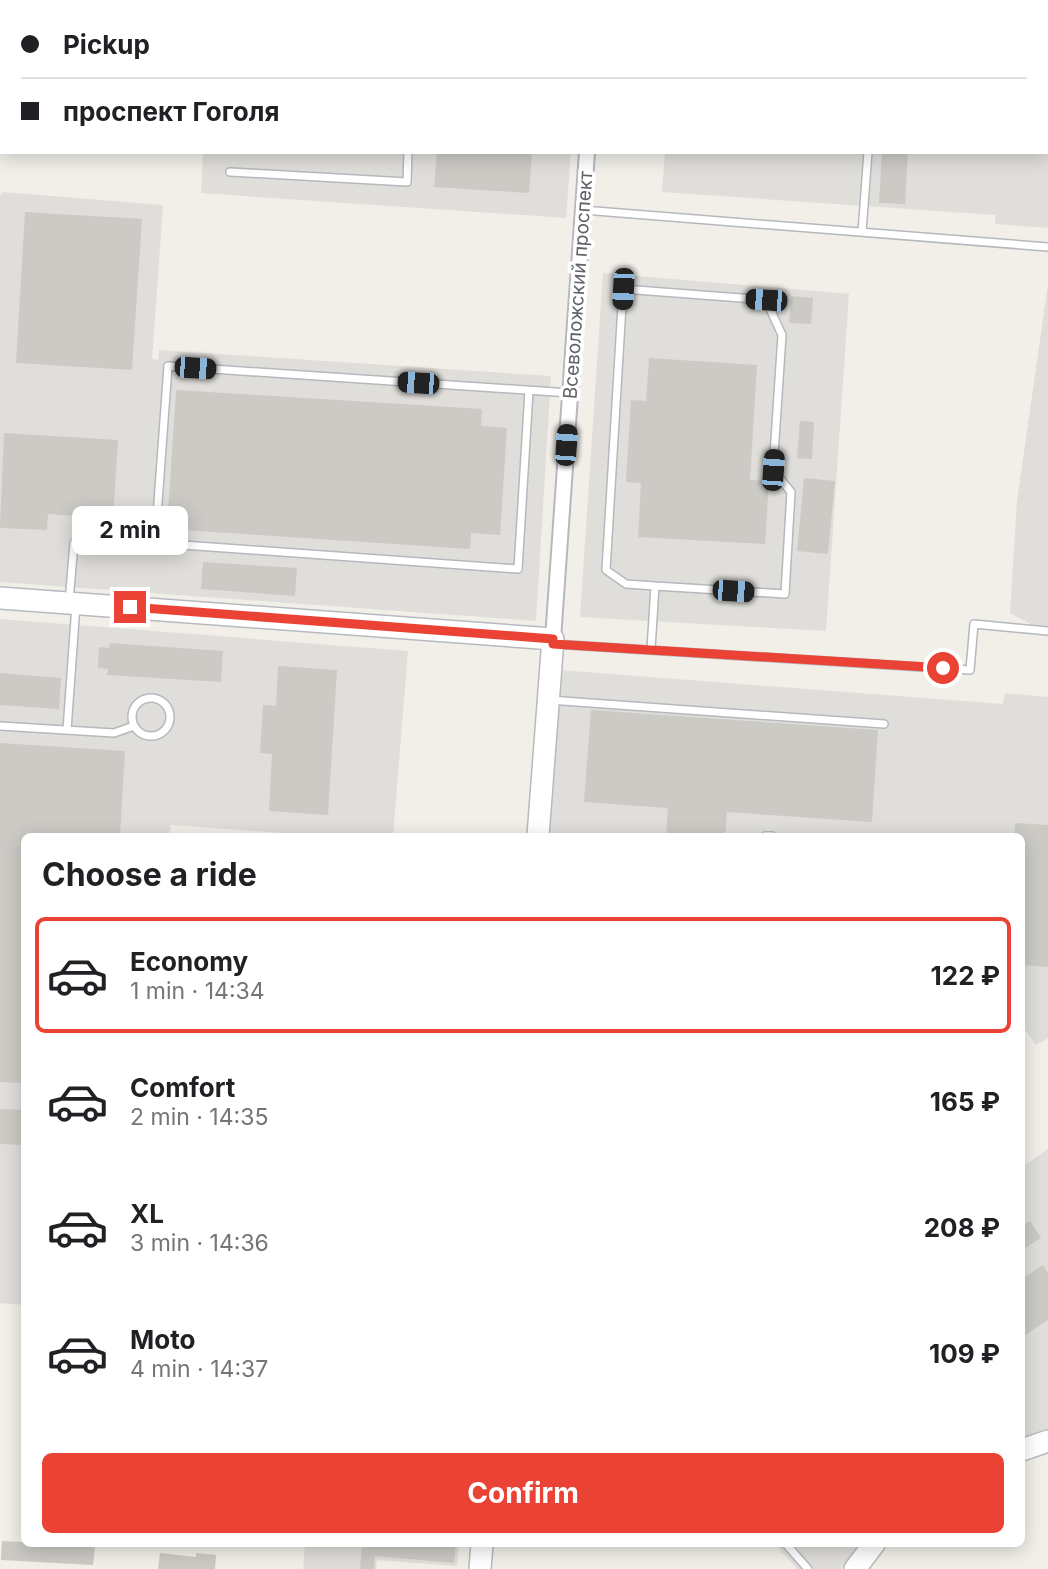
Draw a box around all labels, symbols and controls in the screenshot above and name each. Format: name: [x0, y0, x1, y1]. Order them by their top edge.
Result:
text: Pickup: [63, 29, 150, 60]
text: проспект Гоголя: [63, 96, 279, 127]
street label: Всеволожский проспект: [559, 170, 597, 400]
car: [612, 267, 635, 311]
car: [745, 288, 788, 312]
car: [174, 356, 217, 380]
car: [397, 371, 440, 395]
car: [555, 423, 578, 467]
car: [762, 448, 785, 492]
callout: 2 min: [72, 505, 188, 554]
text: 2 min: [99, 516, 161, 544]
car: [712, 579, 755, 603]
route end: [114, 591, 146, 623]
route start: [927, 652, 959, 684]
text: Choose a ride: [42, 855, 257, 894]
icon: car: [46, 944, 109, 1007]
text: Economy: [130, 946, 248, 977]
text: 122 ₽: [931, 960, 1000, 991]
text: 1 min · 14:34: [130, 977, 265, 1005]
icon: car: [46, 1070, 109, 1133]
text: Comfort: [130, 1072, 235, 1103]
text: 165 ₽: [930, 1086, 1000, 1117]
text: 2 min · 14:35: [130, 1103, 268, 1131]
icon: car: [46, 1196, 109, 1259]
text: XL: [130, 1198, 164, 1229]
text: 208 ₽: [924, 1212, 1000, 1243]
text: 3 min · 14:36: [130, 1229, 269, 1257]
icon: car: [46, 1322, 109, 1385]
text: Moto: [130, 1324, 195, 1355]
text: 109 ₽: [929, 1338, 1000, 1369]
text: 4 min · 14:37: [130, 1355, 268, 1383]
button: Confirm: [42, 1453, 1004, 1533]

